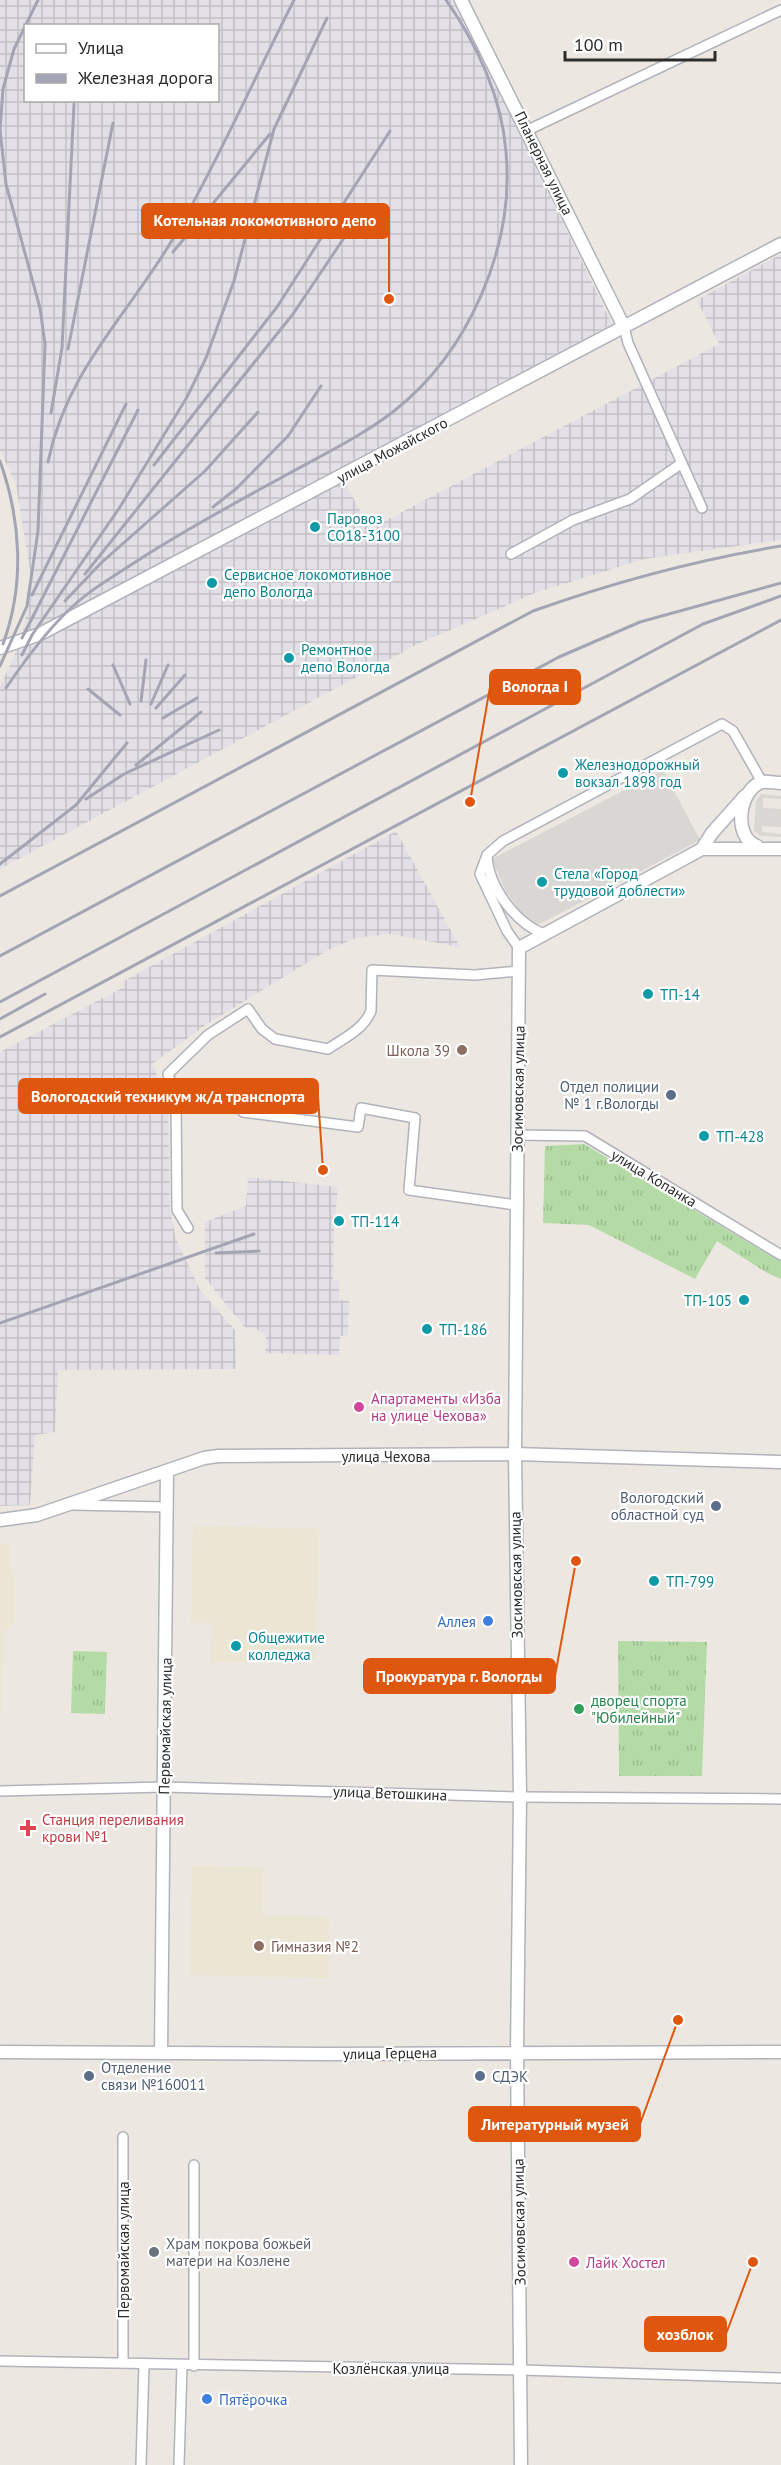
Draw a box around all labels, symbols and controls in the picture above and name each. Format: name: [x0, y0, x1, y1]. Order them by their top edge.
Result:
legend: [24, 24, 219, 102]
scale bar: [565, 24, 715, 62]
text: 100 m: [574, 33, 623, 56]
text: Улица: [78, 36, 124, 59]
text: Железная дорога: [77, 66, 213, 89]
street label: Планерная улица: [511, 108, 577, 218]
callout: Котельная локомотивного депо: [142, 204, 389, 238]
text: Котельная локомотивного депо: [154, 210, 377, 230]
street label: улица Можайского: [333, 413, 451, 487]
place label: Паровоз СО18-3100: [327, 509, 400, 545]
marker: Паровоз СО18-3100: [308, 520, 322, 534]
place label: Сервисное локомотивное депо Вологда: [224, 565, 392, 601]
marker: Сервисное локомотивное депо Вологда: [205, 576, 219, 590]
place label: Ремонтное депо Вологда: [301, 640, 390, 676]
marker: Ремонтное депо Вологда: [282, 651, 296, 665]
callout: Вологда I: [490, 670, 580, 704]
text: Вологда I: [502, 676, 568, 696]
place label: Железнодорожный вокзал 1898 год: [574, 755, 700, 791]
marker: Железнодорожный вокзал 1898 год: [556, 766, 570, 780]
place label: Стела «Город трудовой доблести»: [554, 864, 686, 900]
marker: Стела «Город трудовой доблести»: [535, 875, 549, 889]
place label: ТП-14: [660, 985, 700, 1004]
marker: ТП-14: [641, 987, 655, 1001]
street label: Зосимовская улица: [507, 1025, 529, 1153]
place label: Школа 39: [387, 1041, 450, 1060]
marker: Школа 39: [455, 1043, 469, 1057]
place label: Отдел полиции № 1 г.Вологды: [560, 1077, 659, 1113]
callout: Вологодский техникум ж/д транспорта: [19, 1079, 318, 1113]
text: Вологодский техникум ж/д транспорта: [31, 1086, 305, 1106]
marker: Отдел полиции № 1 г.Вологды: [664, 1088, 678, 1102]
place label: ТП-428: [716, 1127, 764, 1146]
marker: ТП-428: [697, 1129, 711, 1143]
street label: улица Копанка: [608, 1145, 700, 1211]
place label: ТП-114: [351, 1212, 399, 1231]
marker: ТП-114: [332, 1214, 346, 1228]
place label: ТП-105: [684, 1291, 732, 1310]
marker: ТП-105: [737, 1293, 751, 1307]
place label: ТП-186: [439, 1320, 487, 1339]
marker: ТП-186: [420, 1322, 434, 1336]
place label: Апартаменты «Изба на улице Чехова»: [371, 1389, 501, 1425]
marker: Апартаменты «Изба на улице Чехова»: [352, 1400, 366, 1414]
street label: улица Чехова: [342, 1447, 430, 1466]
place label: Вологодский областной суд: [611, 1488, 704, 1524]
marker: Вологодский областной суд: [709, 1499, 723, 1513]
street label: Зосимовская улица: [505, 1511, 527, 1639]
place label: ТП-799: [666, 1572, 714, 1591]
marker: ТП-799: [647, 1574, 661, 1588]
place label: Аллея: [437, 1612, 476, 1631]
marker: Аллея: [481, 1614, 495, 1628]
place label: Общежитие колледжа: [248, 1628, 325, 1664]
marker: Общежитие колледжа: [229, 1639, 243, 1653]
street label: Первомайская улица: [154, 1657, 176, 1795]
callout: Прокуратура г. Вологды: [364, 1659, 555, 1693]
text: Прокуратура г. Вологды: [376, 1666, 542, 1686]
place label: дворец спорта "Юбилейный": [591, 1691, 687, 1727]
marker: дворец спорта "Юбилейный": [572, 1702, 586, 1716]
street label: улица Ветошкина: [333, 1782, 447, 1804]
place label: Станция переливания крови №1: [42, 1810, 184, 1846]
marker: Станция переливания крови №1: [19, 1819, 37, 1837]
place label: Гимназия №2: [271, 1937, 359, 1956]
marker: Гимназия №2: [252, 1939, 266, 1953]
street label: улица Герцена: [343, 2043, 437, 2063]
place label: Отделение связи №160011: [101, 2058, 206, 2094]
place label: СДЭК: [492, 2067, 528, 2086]
marker: Отделение связи №160011: [82, 2069, 96, 2083]
marker: СДЭК: [473, 2069, 487, 2083]
callout: Литературный музей: [469, 2107, 640, 2141]
text: Литературный музей: [480, 2114, 629, 2134]
street label: Зосимовская улица: [508, 2158, 530, 2286]
street label: Первомайская улица: [114, 2181, 133, 2319]
place label: Храм покрова божьей матери на Козлене: [166, 2234, 311, 2270]
marker: Храм покрова божьей матери на Козлене: [147, 2245, 161, 2259]
place label: Лайк Хостел: [585, 2253, 666, 2272]
marker: Лайк Хостел: [567, 2255, 581, 2269]
callout: хозблок: [645, 2317, 726, 2351]
text: хозблок: [657, 2324, 714, 2344]
street label: Козлёнская улица: [333, 2359, 449, 2378]
place label: Пятёрочка: [219, 2390, 287, 2409]
marker: Пятёрочка: [200, 2392, 214, 2406]

